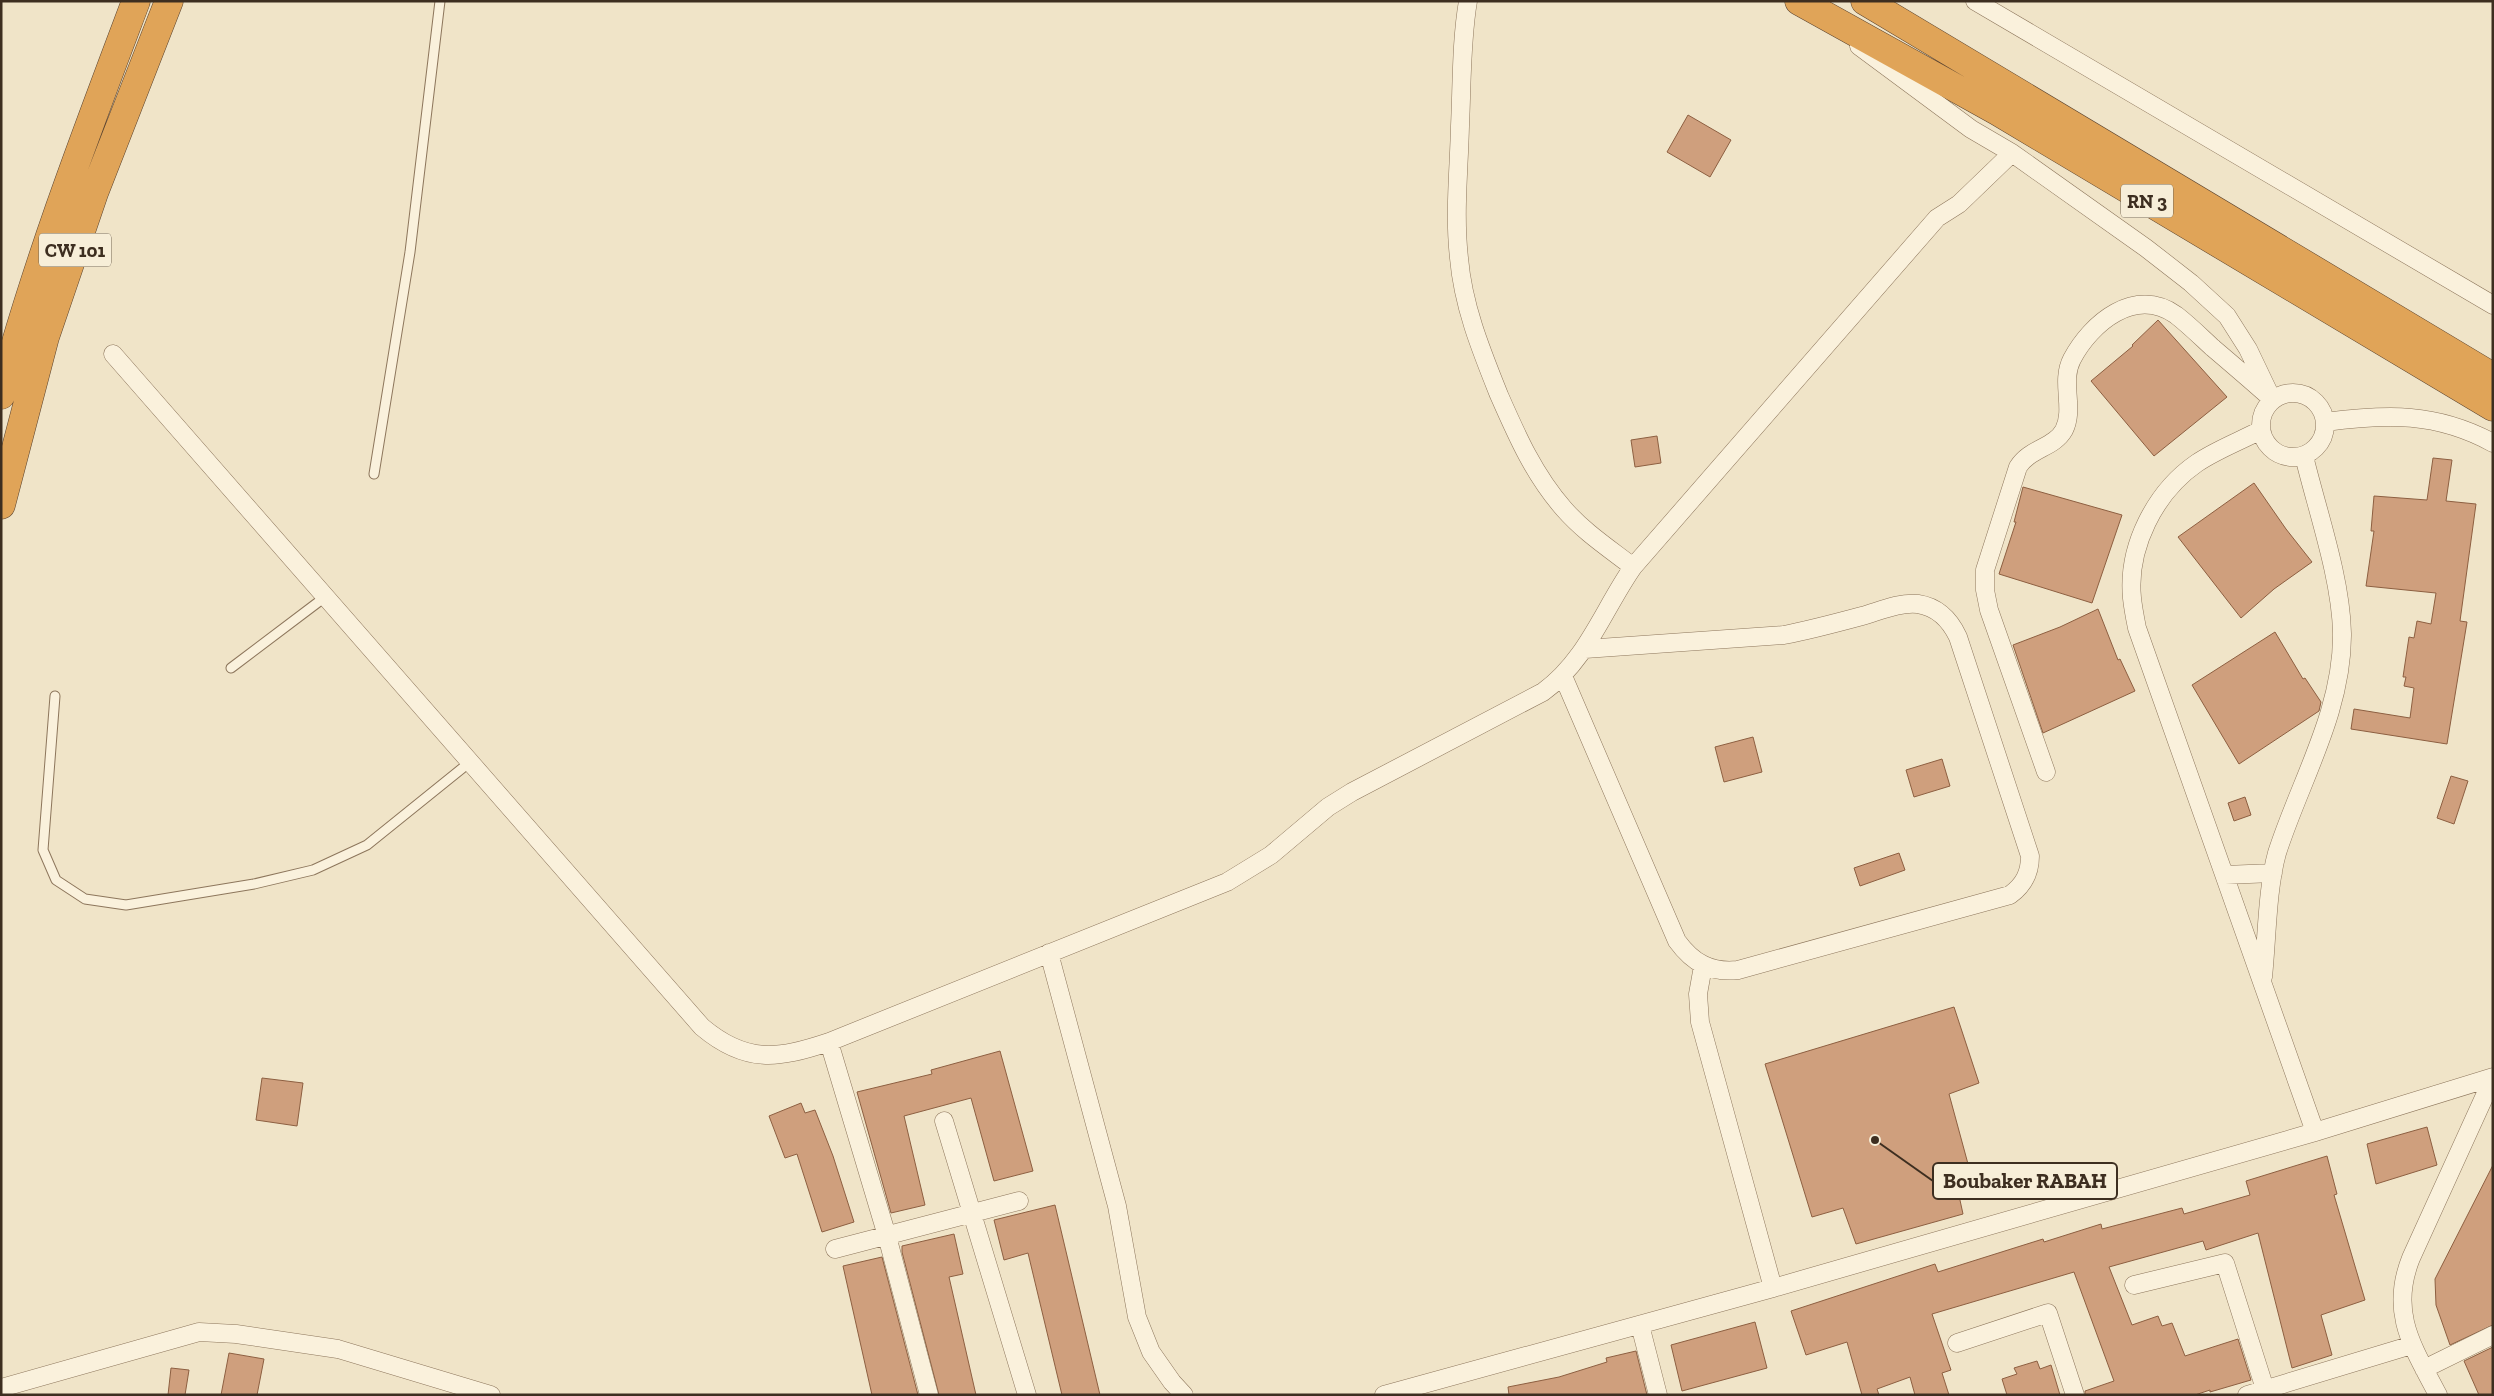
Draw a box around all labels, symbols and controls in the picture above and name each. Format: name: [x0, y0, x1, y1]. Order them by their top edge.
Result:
road number: RN 3: [2121, 185, 2173, 218]
road number: CW 101: [39, 234, 111, 266]
callout: Boubaker RABAH: [1933, 1163, 2117, 1199]
text: Boubaker RABAH: [1943, 1168, 2107, 1193]

